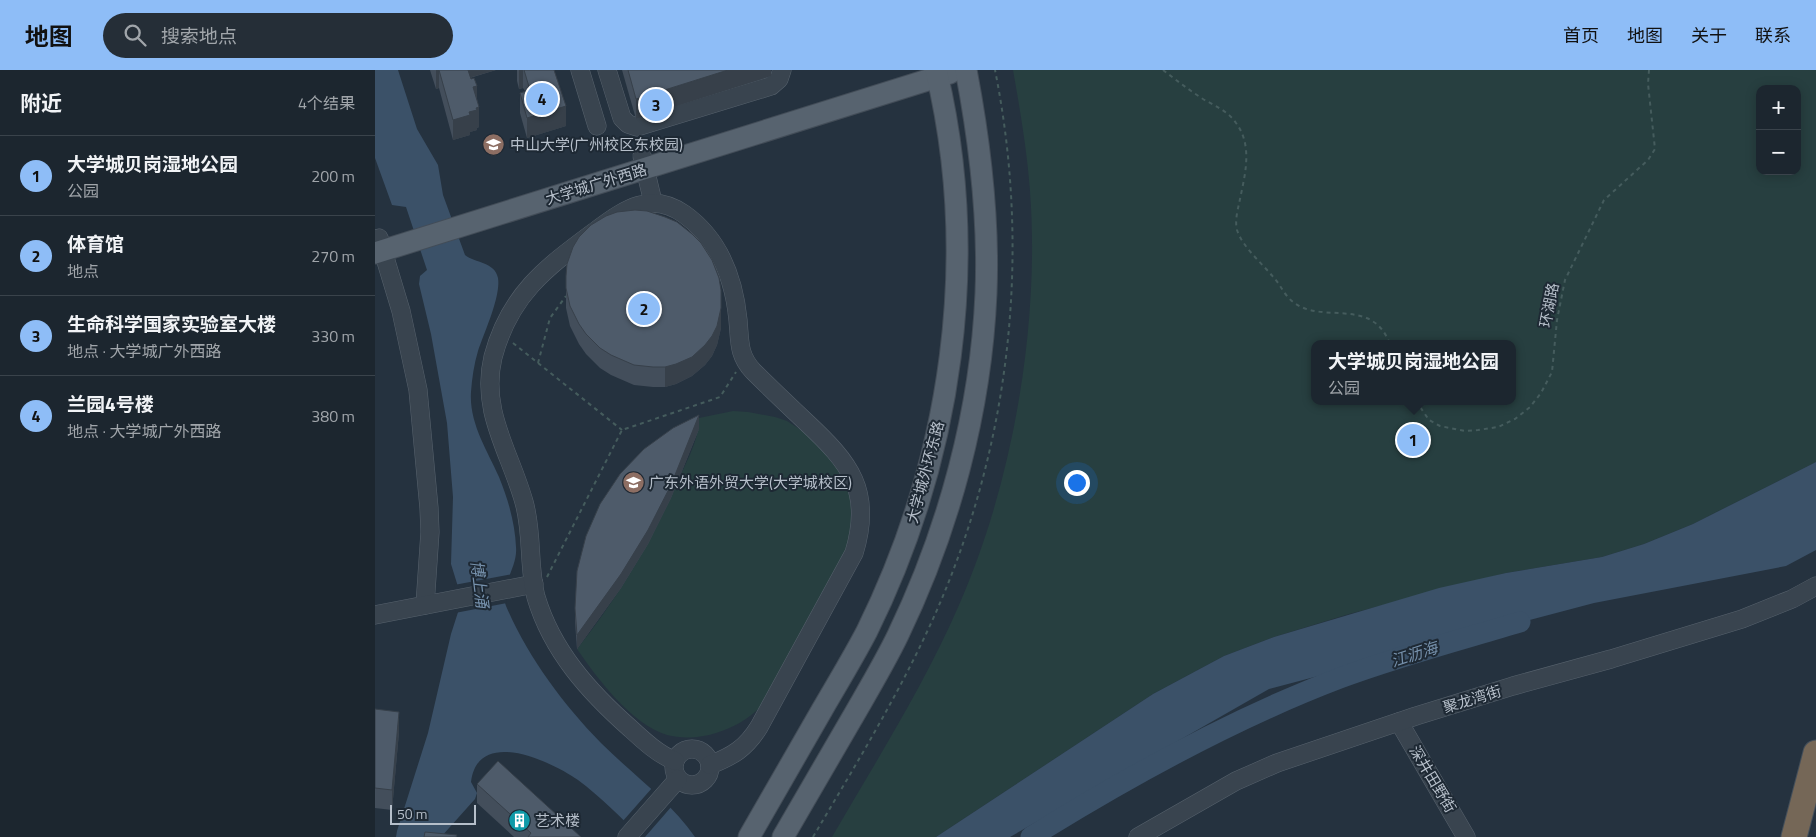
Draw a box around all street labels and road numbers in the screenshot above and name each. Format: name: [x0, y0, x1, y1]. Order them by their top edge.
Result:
street label: 大学城广外西路: [542, 158, 650, 210]
street label: 环湖路: [1533, 281, 1565, 329]
street label: 大学城外环东路: [900, 418, 950, 526]
street label: 聚龙湾街: [1440, 679, 1504, 719]
street label: 深井田野街: [1404, 741, 1462, 817]

